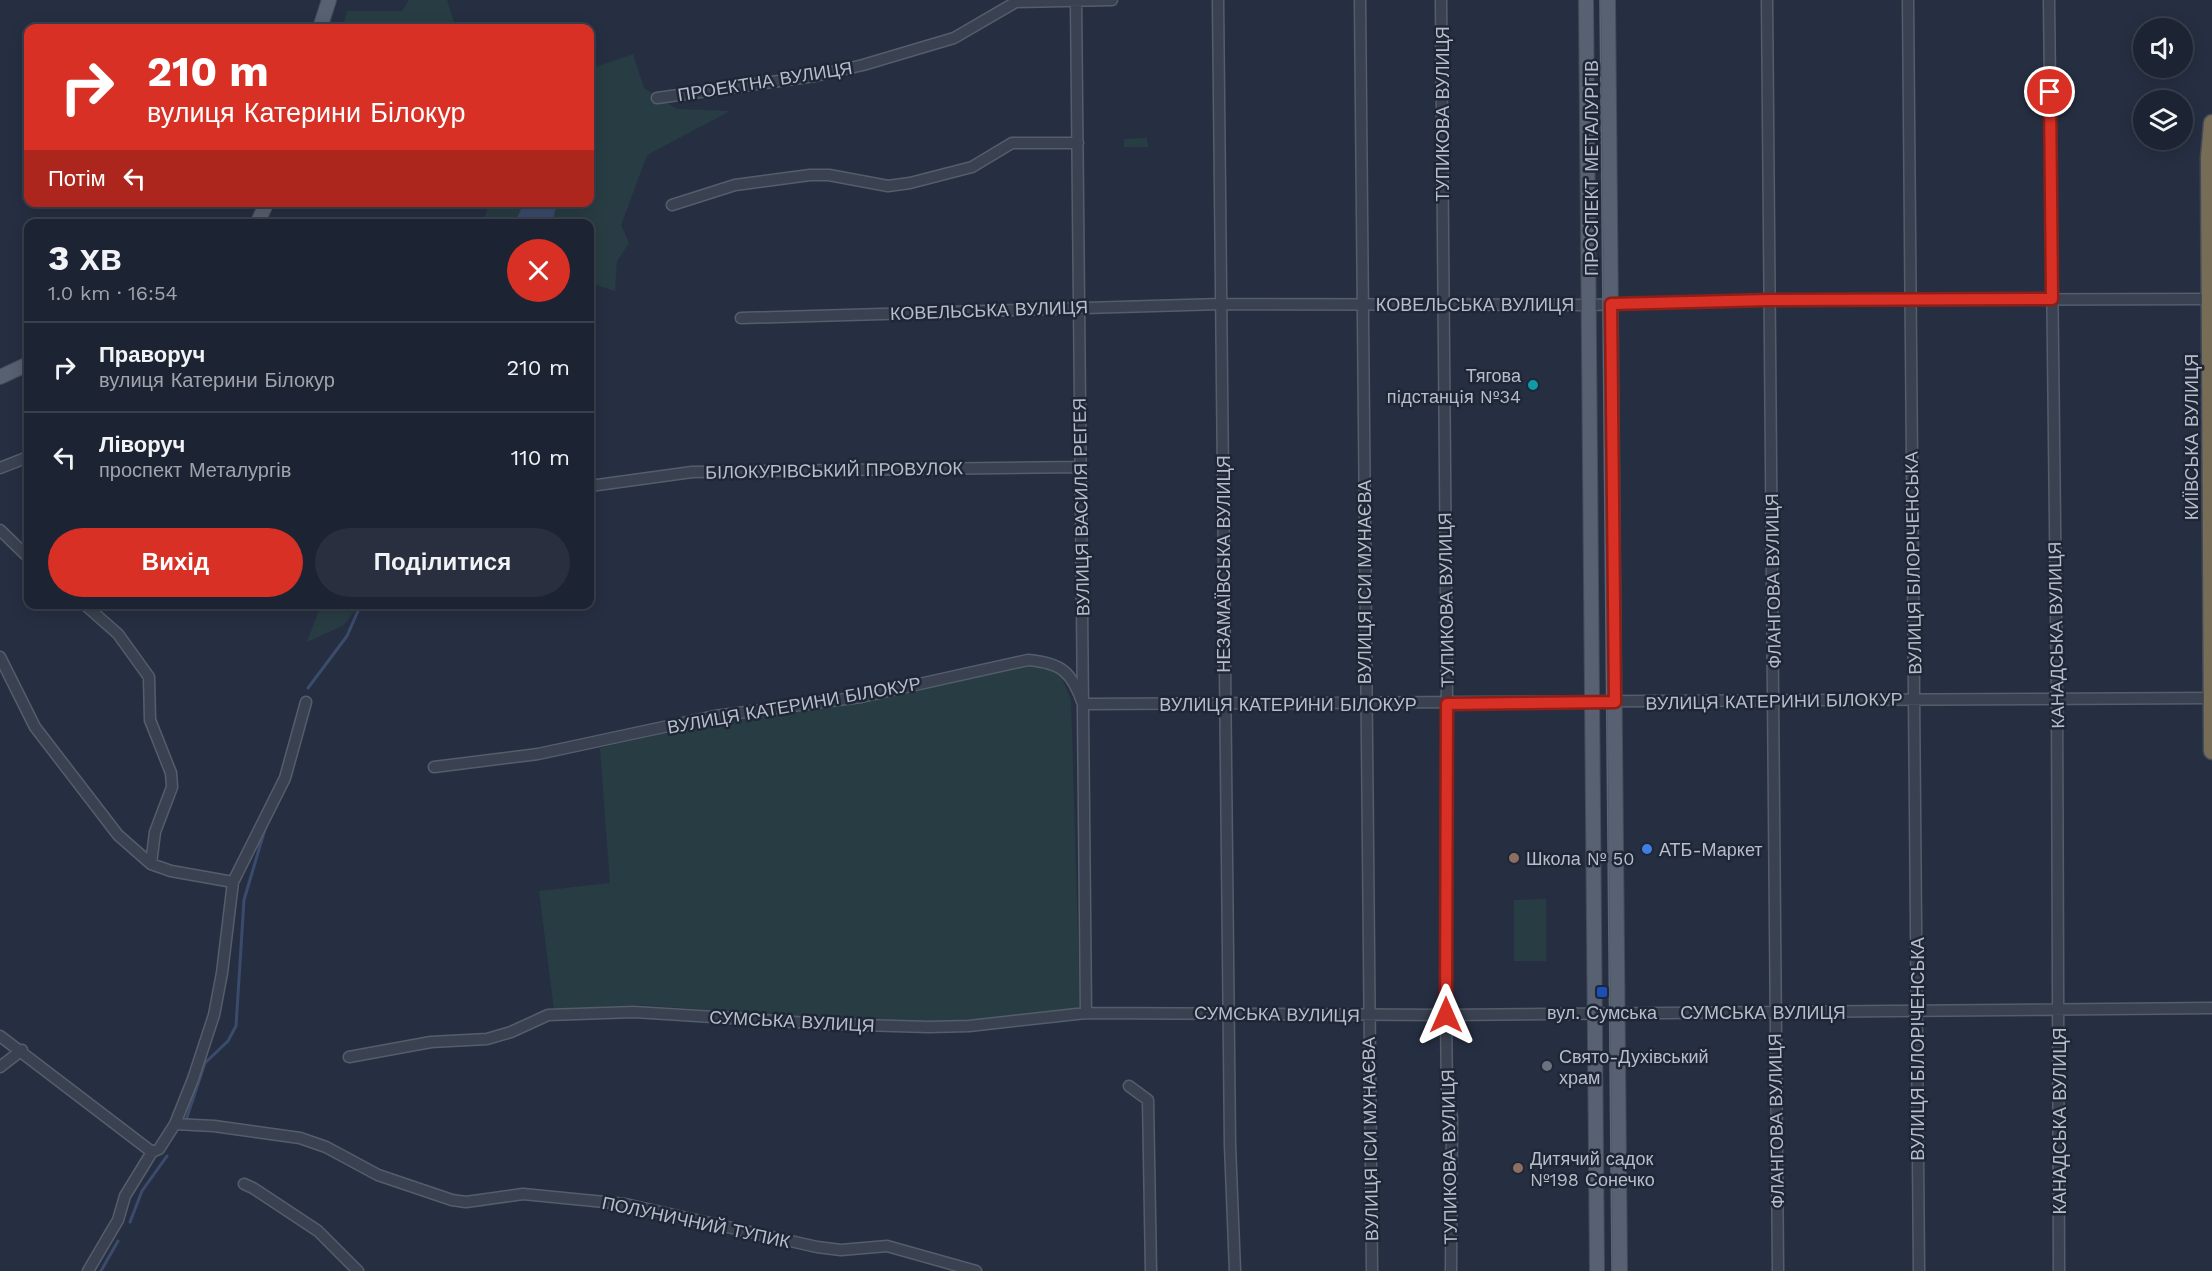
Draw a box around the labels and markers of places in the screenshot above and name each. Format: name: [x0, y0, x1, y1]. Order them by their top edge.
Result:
pin: [2024, 66, 2075, 117]
place label: Тягова пiдстанцiя №34: [1387, 365, 1522, 407]
marker: Тягова пiдстанцiя №34: [1526, 378, 1540, 392]
place label: АТБ-Маркет: [1659, 839, 1763, 860]
marker: АТБ-Маркет: [1640, 842, 1654, 856]
place label: Школа № 50: [1526, 848, 1634, 869]
marker: Школа № 50: [1507, 851, 1521, 865]
marker: вул. Сумська: [1595, 985, 1609, 999]
place label: вул. Сумська: [1547, 1002, 1658, 1023]
place label: Свято-Духівський храм: [1559, 1046, 1709, 1088]
marker: Свято-Духівський храм: [1540, 1059, 1554, 1073]
place label: Дитячий садок №198 Сонечко: [1530, 1148, 1655, 1190]
marker: Дитячий садок №198 Сонечко: [1511, 1161, 1525, 1175]

